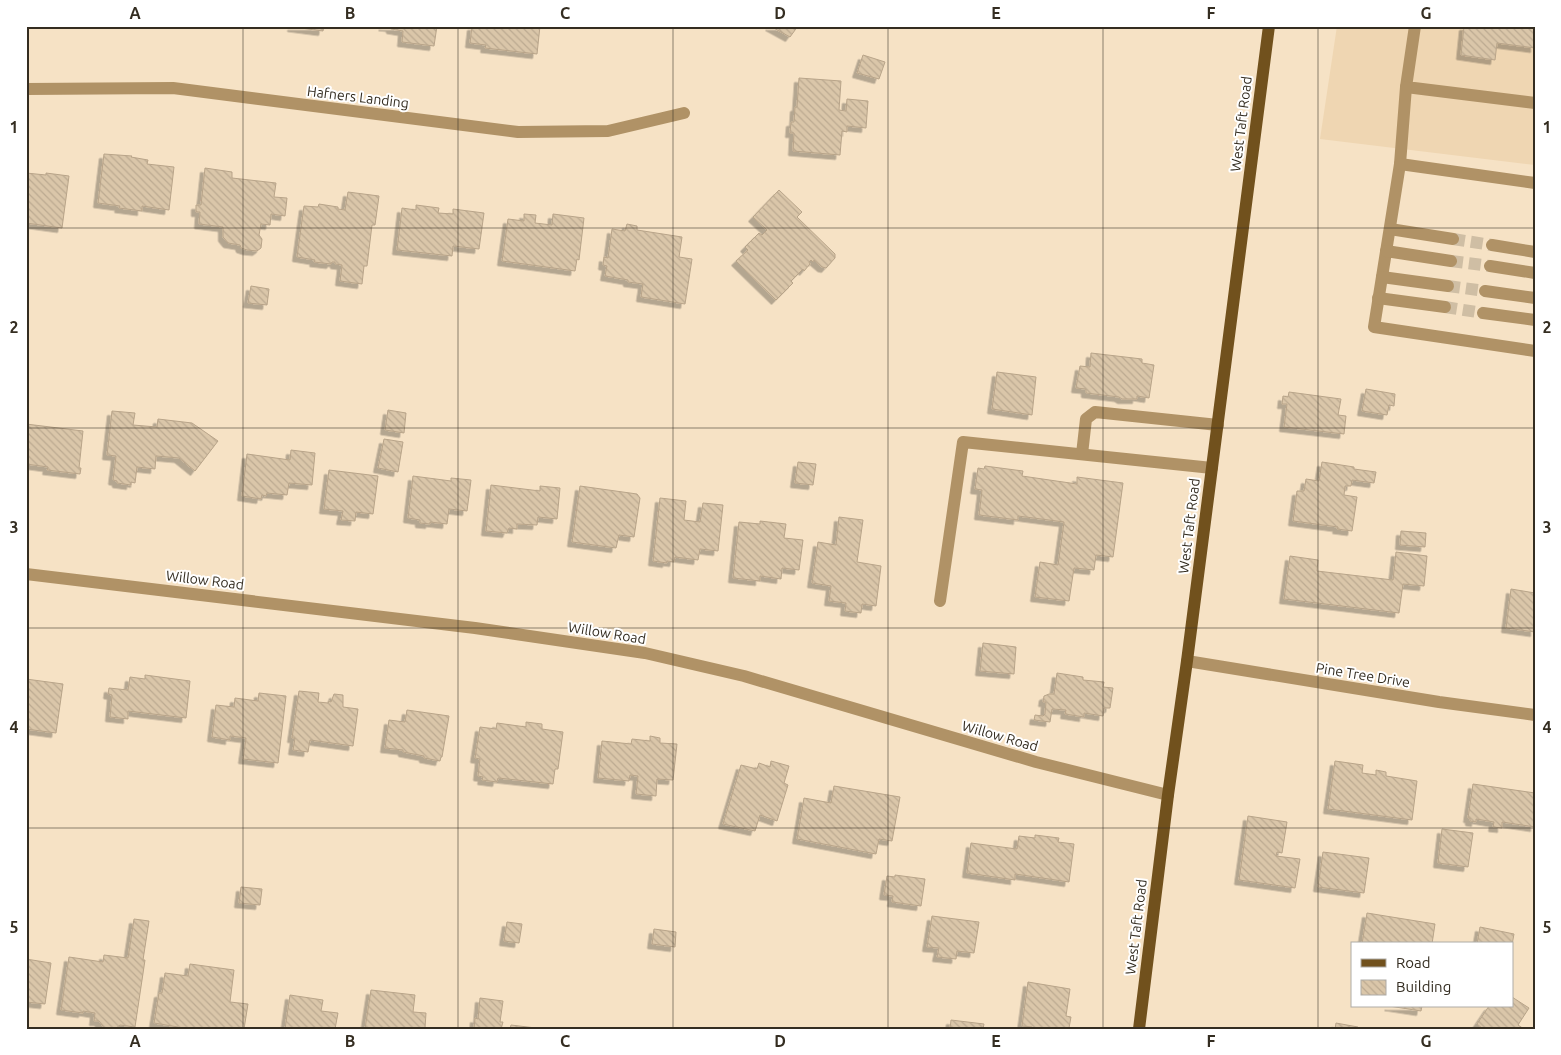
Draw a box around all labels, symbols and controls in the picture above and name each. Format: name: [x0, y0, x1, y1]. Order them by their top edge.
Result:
text: A: [129, 4, 141, 22]
text: B: [345, 4, 355, 22]
text: C: [560, 4, 570, 22]
text: D: [774, 4, 786, 22]
text: E: [991, 4, 1001, 22]
text: F: [1207, 4, 1216, 22]
text: G: [1420, 4, 1432, 22]
street label: West Taft Road: [1227, 75, 1255, 173]
street label: Hafners Landing: [306, 83, 410, 111]
text: 1: [9, 118, 19, 136]
text: 1: [1542, 118, 1552, 136]
text: 2: [9, 318, 19, 336]
text: 2: [1542, 318, 1552, 336]
street label: West Taft Road: [1175, 477, 1203, 575]
text: 3: [9, 518, 19, 536]
text: 3: [1542, 518, 1552, 536]
street label: Willow Road: [165, 567, 245, 593]
street label: Willow Road: [567, 619, 647, 647]
street label: Pine Tree Drive: [1315, 660, 1411, 690]
street label: Willow Road: [960, 717, 1040, 755]
text: 4: [9, 718, 19, 736]
text: 4: [1542, 718, 1552, 736]
street label: West Taft Road: [1122, 878, 1150, 976]
text: 5: [9, 918, 19, 936]
text: 5: [1542, 918, 1552, 936]
legend: [1351, 942, 1514, 1008]
text: Road: [1396, 954, 1431, 971]
text: Building: [1396, 978, 1451, 995]
text: A: [129, 1032, 141, 1050]
text: B: [345, 1032, 355, 1050]
text: C: [560, 1032, 570, 1050]
text: D: [774, 1032, 786, 1050]
text: E: [991, 1032, 1001, 1050]
text: F: [1207, 1032, 1216, 1050]
text: G: [1420, 1032, 1432, 1050]

